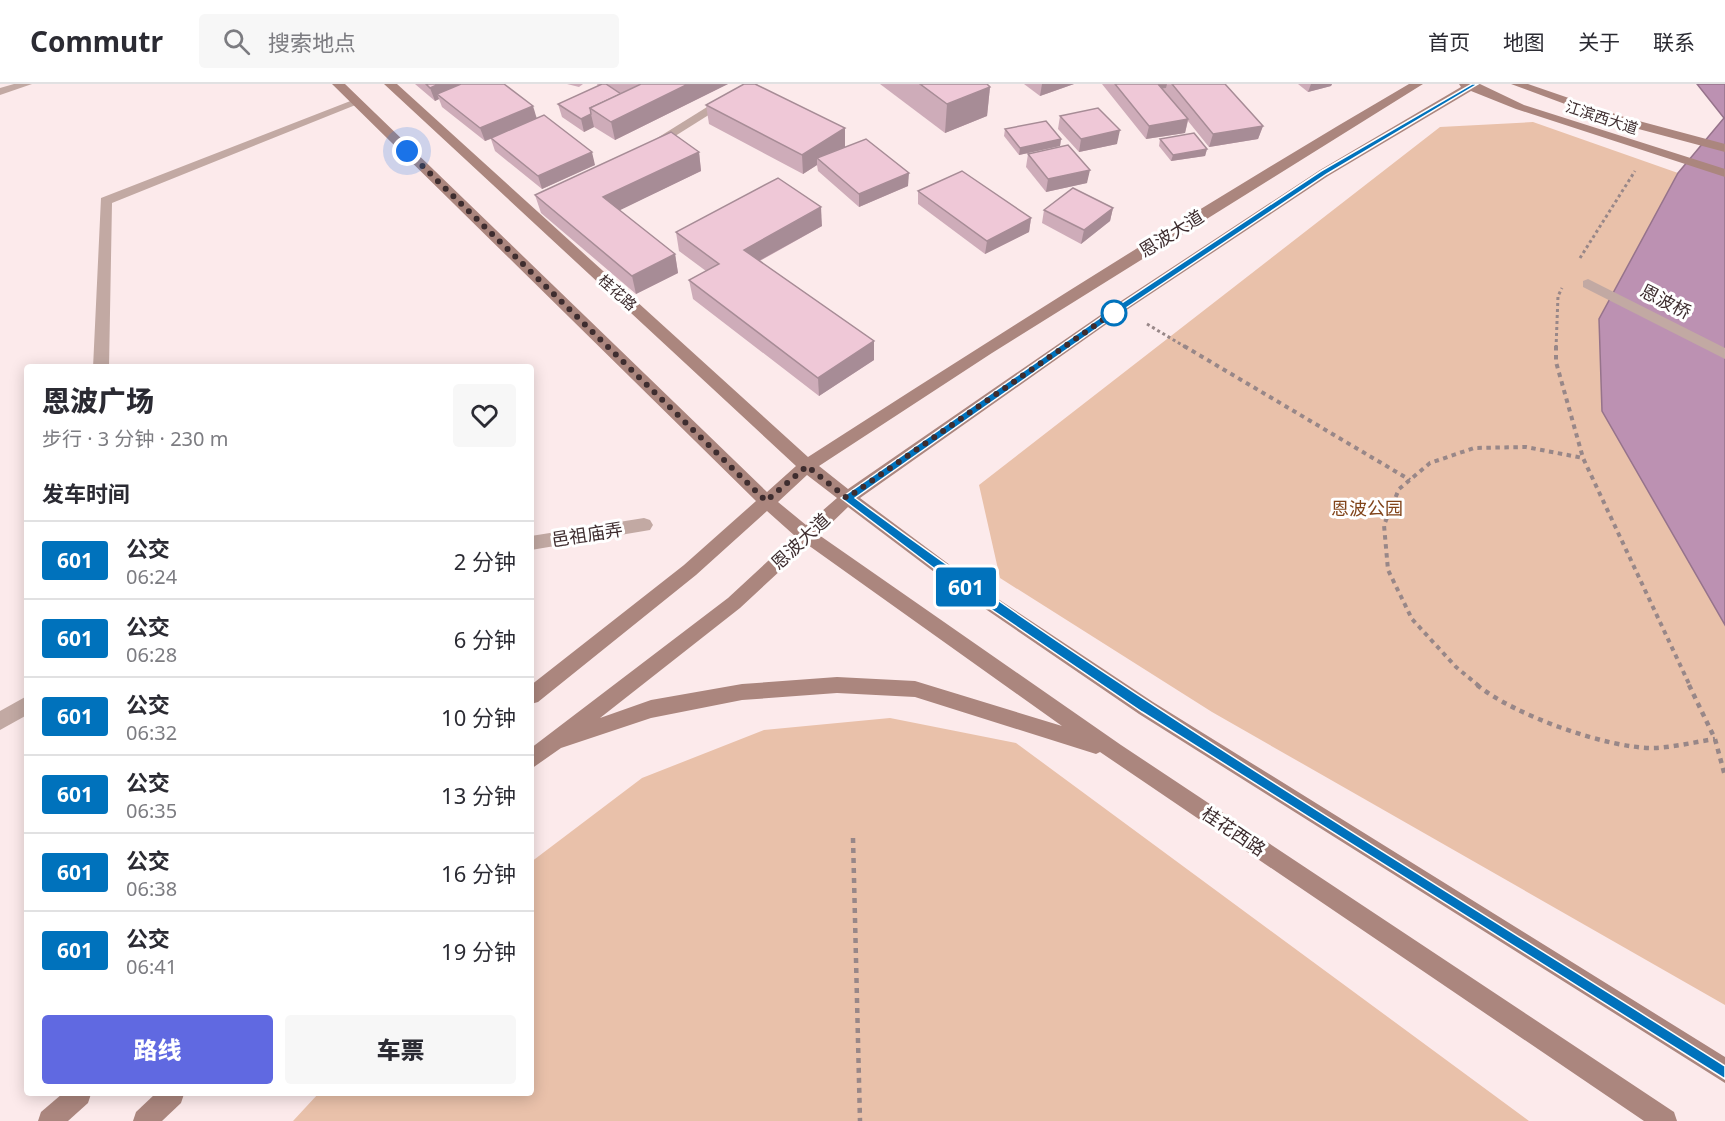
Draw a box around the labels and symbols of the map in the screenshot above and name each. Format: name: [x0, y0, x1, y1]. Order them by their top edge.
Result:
street label: 江滨西大道: [1563, 96, 1641, 138]
your location: [392, 136, 422, 166]
street label: 恩波大道: [1134, 204, 1208, 262]
street label: 桂花路: [595, 270, 641, 314]
street label: 恩波桥: [1636, 278, 1696, 324]
unlabelled marker: [1101, 300, 1127, 326]
park label: 恩波公园: [1331, 496, 1403, 520]
street label: 恩波大道: [765, 508, 835, 574]
street label: 邑祖庙弄: [550, 517, 624, 551]
line badge: 601: [932, 568, 1000, 606]
street label: 桂花西路: [1197, 801, 1271, 861]

